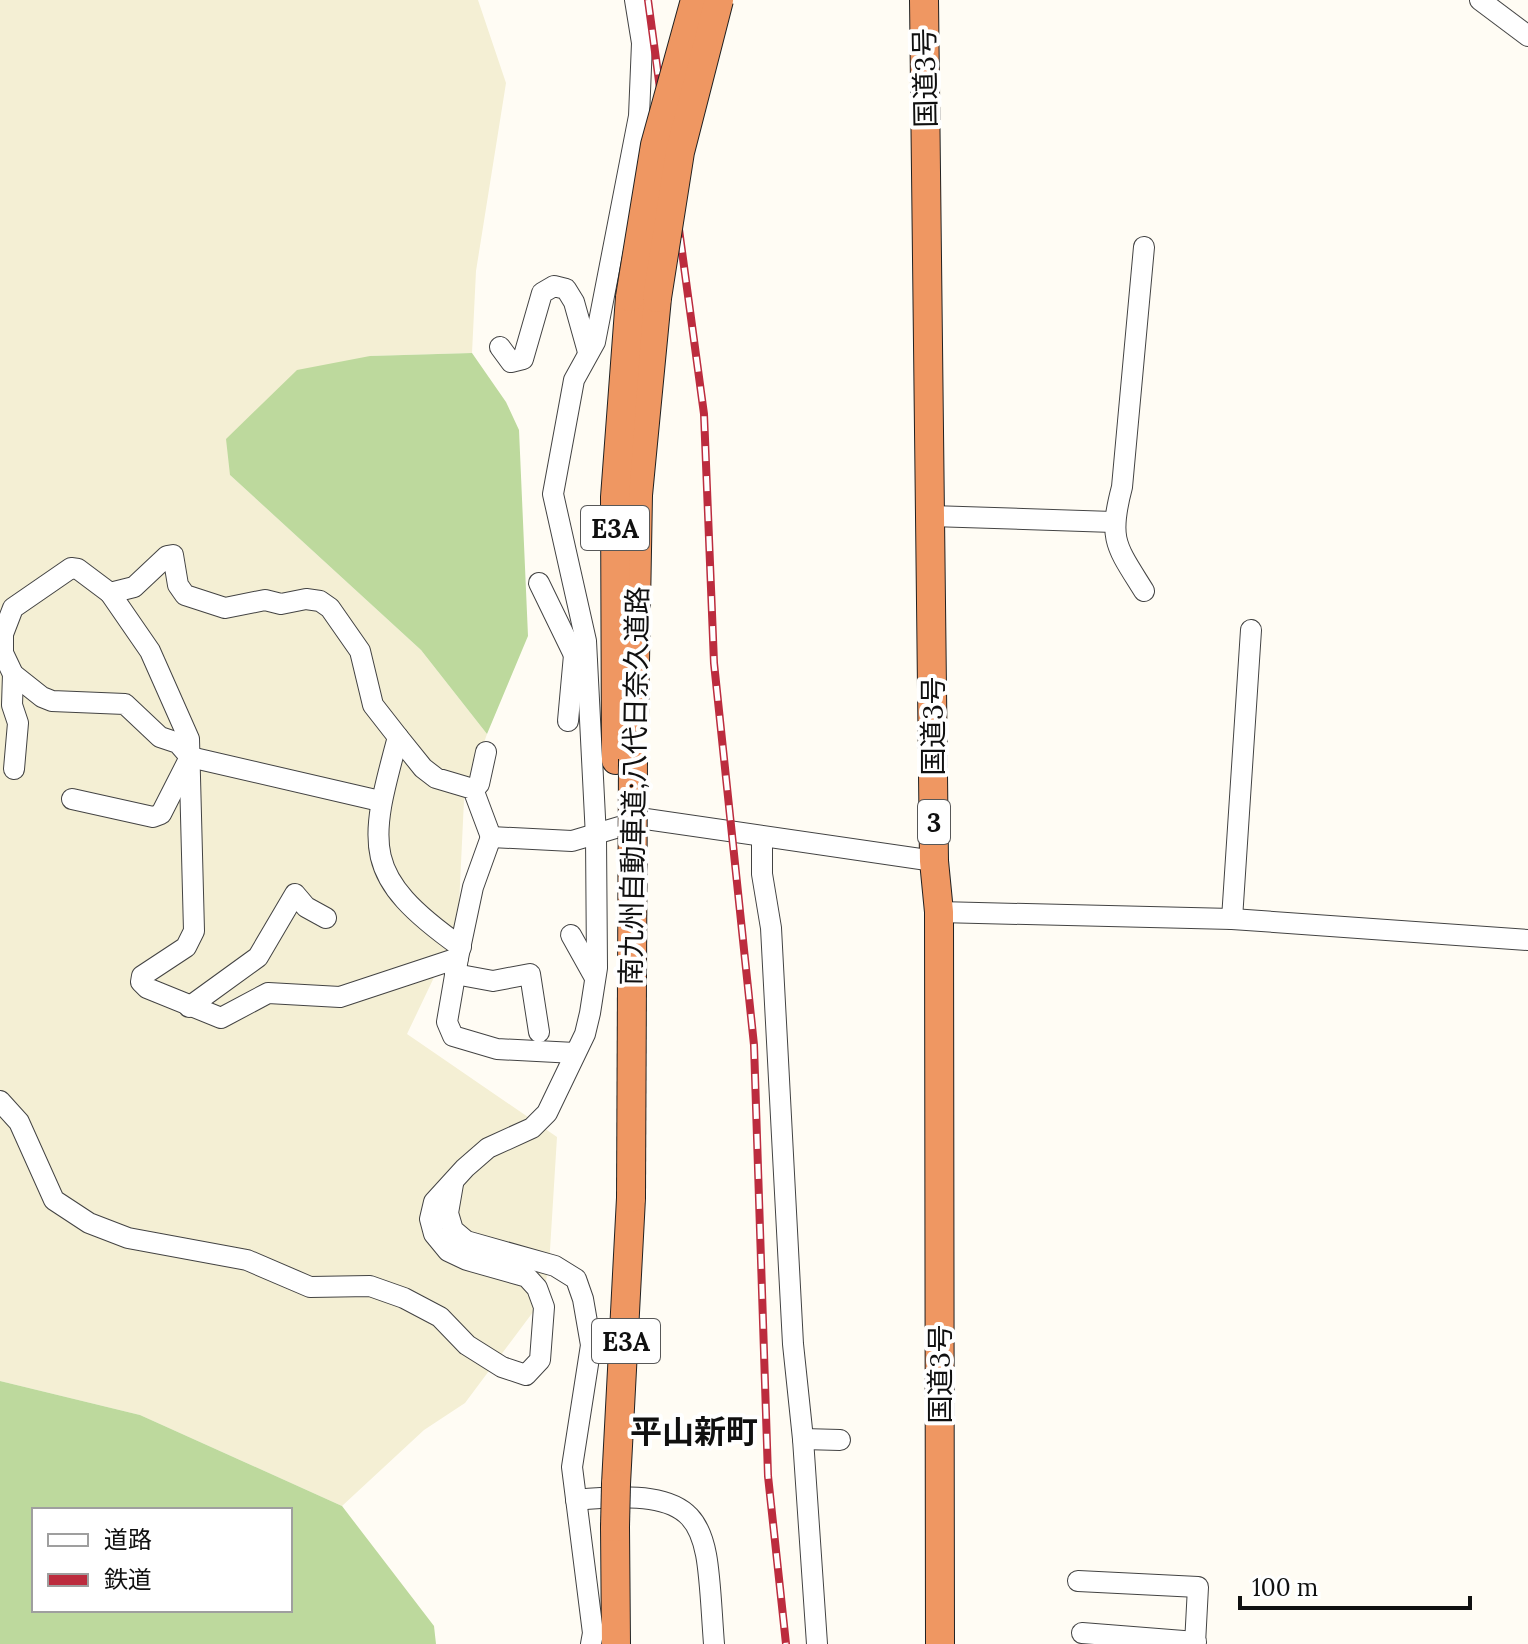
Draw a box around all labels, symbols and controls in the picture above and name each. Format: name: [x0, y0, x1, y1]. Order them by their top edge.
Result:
street label: 国道3号: [906, 28, 944, 128]
road number: E3A: [581, 506, 649, 550]
street label: 南九州自動車道;八代日奈久道路: [613, 586, 655, 986]
street label: 国道3号: [915, 676, 951, 776]
road number: 3: [918, 800, 950, 844]
road number: E3A: [592, 1319, 660, 1363]
street label: 国道3号: [922, 1324, 958, 1424]
district label: 平山新町: [630, 1411, 758, 1452]
legend: [32, 1508, 292, 1612]
text: 道路: [104, 1524, 152, 1555]
scale bar: [1240, 1560, 1470, 1610]
text: 鉄道: [104, 1564, 152, 1595]
text: 100 m: [1252, 1572, 1318, 1603]

